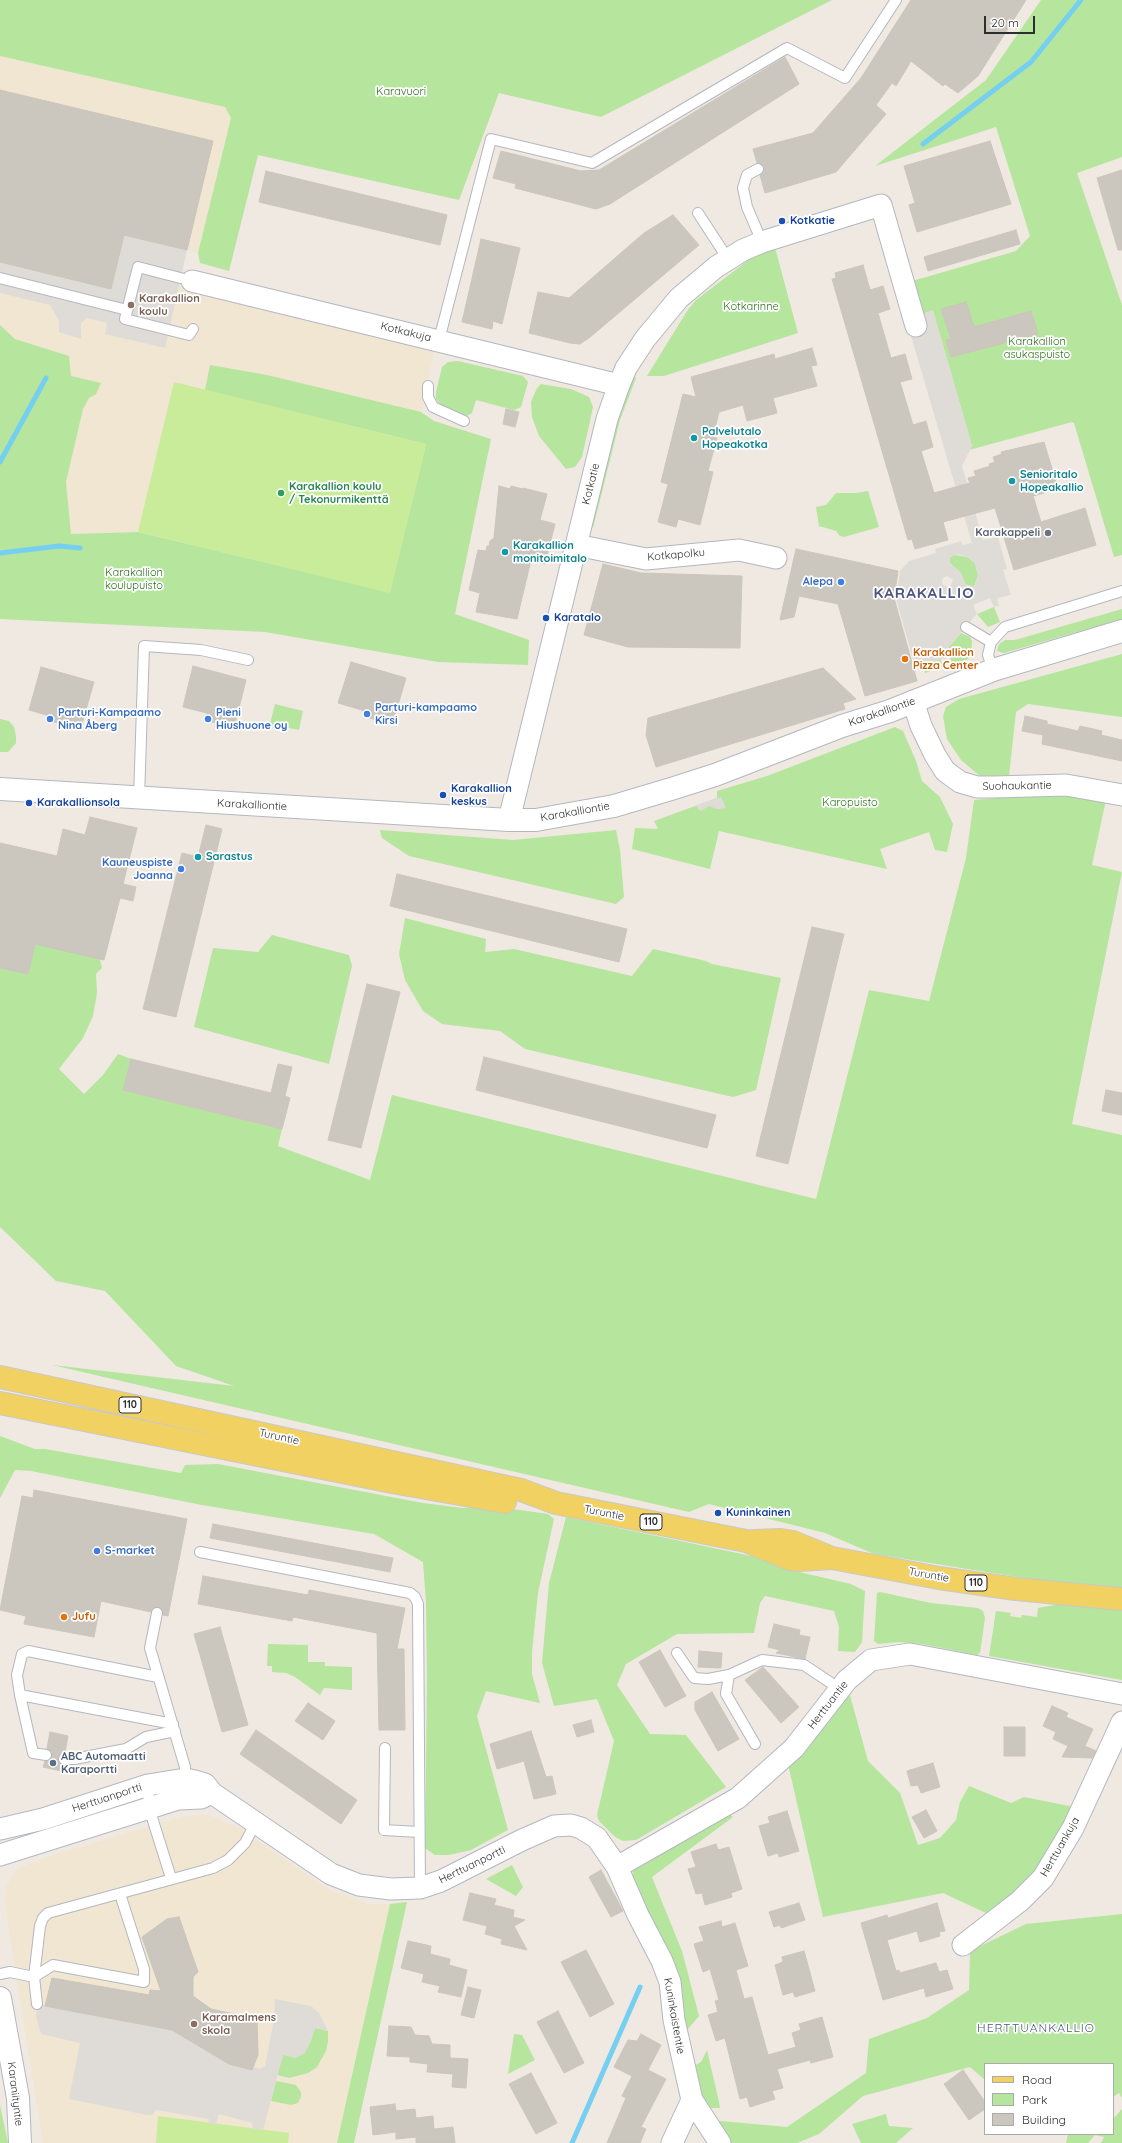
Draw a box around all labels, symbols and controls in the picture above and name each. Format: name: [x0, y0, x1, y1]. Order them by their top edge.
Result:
scale bar: [986, 8, 1037, 34]
text: 20 m: [991, 15, 1019, 30]
park label: Karavuori: [376, 85, 426, 99]
place label: Kotkatie: [790, 214, 835, 228]
marker: Kotkatie: [777, 216, 787, 226]
place label: Karakallion koulu: [139, 292, 200, 318]
marker: Karakallion koulu: [126, 300, 136, 310]
park label: Kotkarinne: [723, 300, 779, 314]
street label: Kotkakuja: [379, 319, 433, 345]
park label: Karakallion asukaspuisto: [1004, 335, 1070, 361]
place label: Palvelutalo Hopeakotka: [702, 425, 768, 451]
marker: Palvelutalo Hopeakotka: [689, 433, 699, 443]
street label: Kotkatie: [579, 462, 603, 506]
place label: Senioritalo Hopeakallio: [1020, 468, 1084, 494]
marker: Senioritalo Hopeakallio: [1007, 476, 1017, 486]
place label: Karakallion koulu / Tekonurmikenttä: [289, 480, 389, 506]
marker: Karakallion koulu / Tekonurmikenttä: [276, 488, 286, 498]
place label: Karakappeli: [975, 526, 1040, 540]
marker: Karakappeli: [1043, 528, 1053, 538]
place label: Karakallion monitoimitalo: [513, 539, 587, 565]
street label: Kotkapolku: [647, 546, 705, 564]
marker: Karakallion monitoimitalo: [500, 547, 510, 557]
park label: Karakallion koulupuisto: [105, 566, 163, 592]
place label: Alepa: [803, 575, 833, 589]
marker: Alepa: [836, 577, 846, 587]
district label: KARAKALLIO: [873, 584, 975, 602]
place label: Karatalo: [554, 611, 601, 625]
marker: Karatalo: [541, 613, 551, 623]
place label: Karakallion Pizza Center: [913, 646, 979, 672]
marker: Karakallion Pizza Center: [900, 654, 910, 664]
street label: Karakalliontie: [847, 694, 917, 730]
place label: Parturi-kampaamo Kirsi: [375, 701, 477, 727]
place label: Parturi-Kampaamo Nina Åberg: [58, 706, 161, 732]
place label: Pieni Hiushuone oy: [216, 706, 287, 732]
marker: Parturi-kampaamo Kirsi: [362, 709, 372, 719]
marker: Parturi-Kampaamo Nina Åberg: [45, 714, 55, 724]
marker: Pieni Hiushuone oy: [203, 714, 213, 724]
street label: Suohaukantie: [982, 779, 1052, 793]
place label: Karakallion keskus: [451, 782, 512, 808]
marker: Karakallion keskus: [438, 790, 448, 800]
place label: Karakallionsola: [37, 796, 120, 810]
park label: Karopuisto: [822, 796, 878, 810]
street label: Karakalliontie: [217, 797, 287, 813]
marker: Karakallionsola: [24, 798, 34, 808]
street label: Karakalliontie: [539, 799, 611, 825]
place label: Sarastus: [206, 850, 253, 864]
marker: Sarastus: [193, 852, 203, 862]
place label: Kauneuspiste Joanna: [102, 856, 173, 882]
marker: Kauneuspiste Joanna: [176, 864, 186, 874]
road number: 110: [119, 1397, 141, 1413]
street label: Turuntie: [258, 1426, 300, 1448]
street label: Turuntie: [583, 1503, 625, 1523]
place label: Kuninkainen: [726, 1506, 791, 1520]
marker: Kuninkainen: [713, 1508, 723, 1518]
road number: 110: [640, 1514, 662, 1530]
place label: S-market: [105, 1544, 155, 1558]
marker: S-market: [92, 1546, 102, 1556]
street label: Turuntie: [908, 1565, 950, 1585]
road number: 110: [965, 1575, 987, 1591]
place label: Jufu: [72, 1610, 96, 1624]
marker: Jufu: [59, 1612, 69, 1622]
street label: Herttuantie: [805, 1678, 851, 1732]
place label: ABC Automaatti Karaportti: [61, 1750, 146, 1776]
marker: ABC Automaatti Karaportti: [48, 1758, 58, 1768]
street label: Herttuanportti: [70, 1781, 144, 1815]
street label: Herttuankuja: [1038, 1815, 1082, 1879]
street label: Herttuanportti: [437, 1843, 507, 1887]
street label: Kuninkaistentie: [661, 1977, 687, 2055]
place label: Karamalmens skola: [202, 2011, 276, 2037]
marker: Karamalmens skola: [189, 2019, 199, 2029]
district label: HERTTUANKALLIO: [977, 2021, 1095, 2035]
street label: Karaniityntie: [5, 2061, 25, 2127]
legend: [984, 2063, 1114, 2135]
text: Road: [1022, 2072, 1052, 2087]
text: Park: [1022, 2092, 1047, 2107]
text: Building: [1022, 2112, 1066, 2127]

